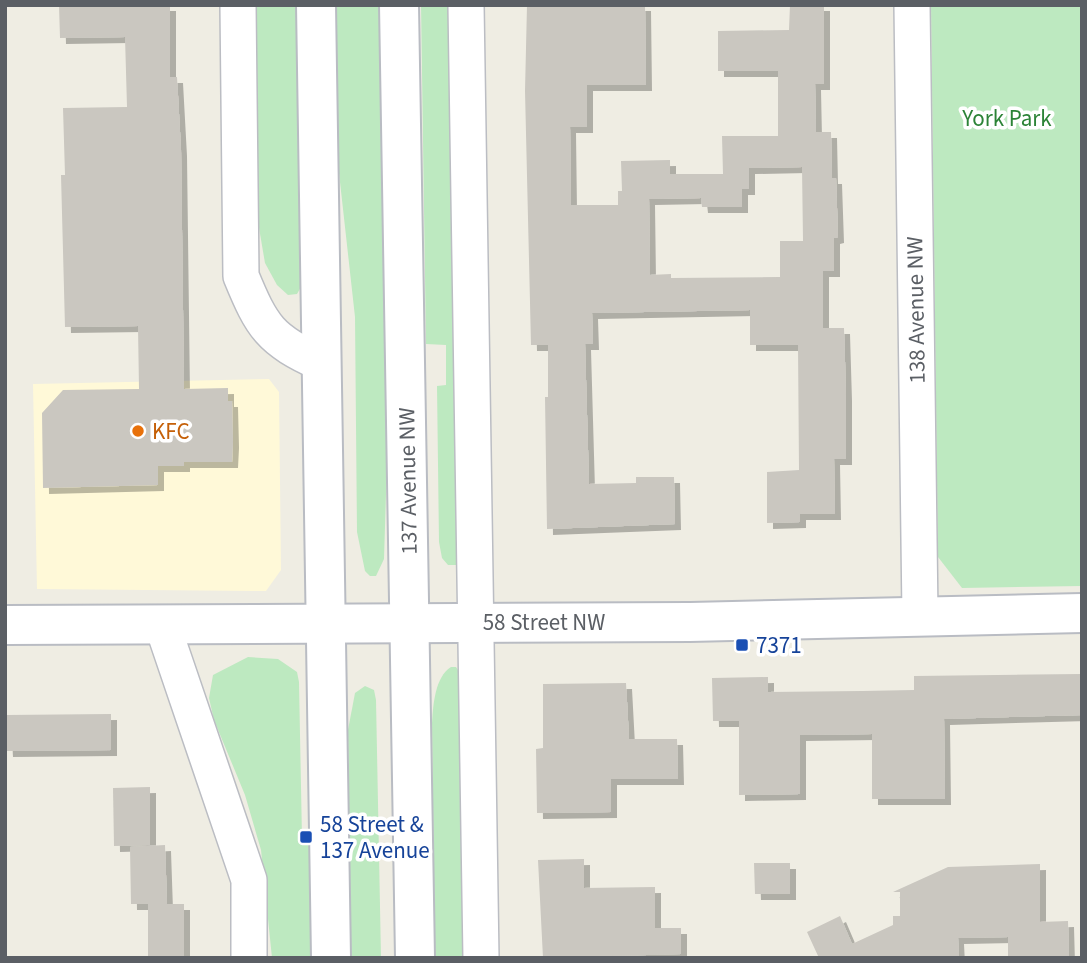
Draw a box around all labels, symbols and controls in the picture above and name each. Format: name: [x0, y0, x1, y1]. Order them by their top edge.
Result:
park label: York Park: [961, 102, 1052, 135]
street label: 138 Avenue NW: [898, 236, 934, 384]
street label: 137 Avenue NW: [390, 407, 426, 555]
place label: KFC: [152, 415, 190, 448]
marker: KFC: [130, 423, 146, 439]
street label: 58 Street NW: [483, 606, 605, 639]
place label: 7371: [756, 629, 802, 662]
marker: 7371: [734, 637, 750, 653]
place label: 58 Street & 137 Avenue: [320, 808, 430, 867]
marker: 58 Street & 137 Avenue: [298, 829, 314, 845]

